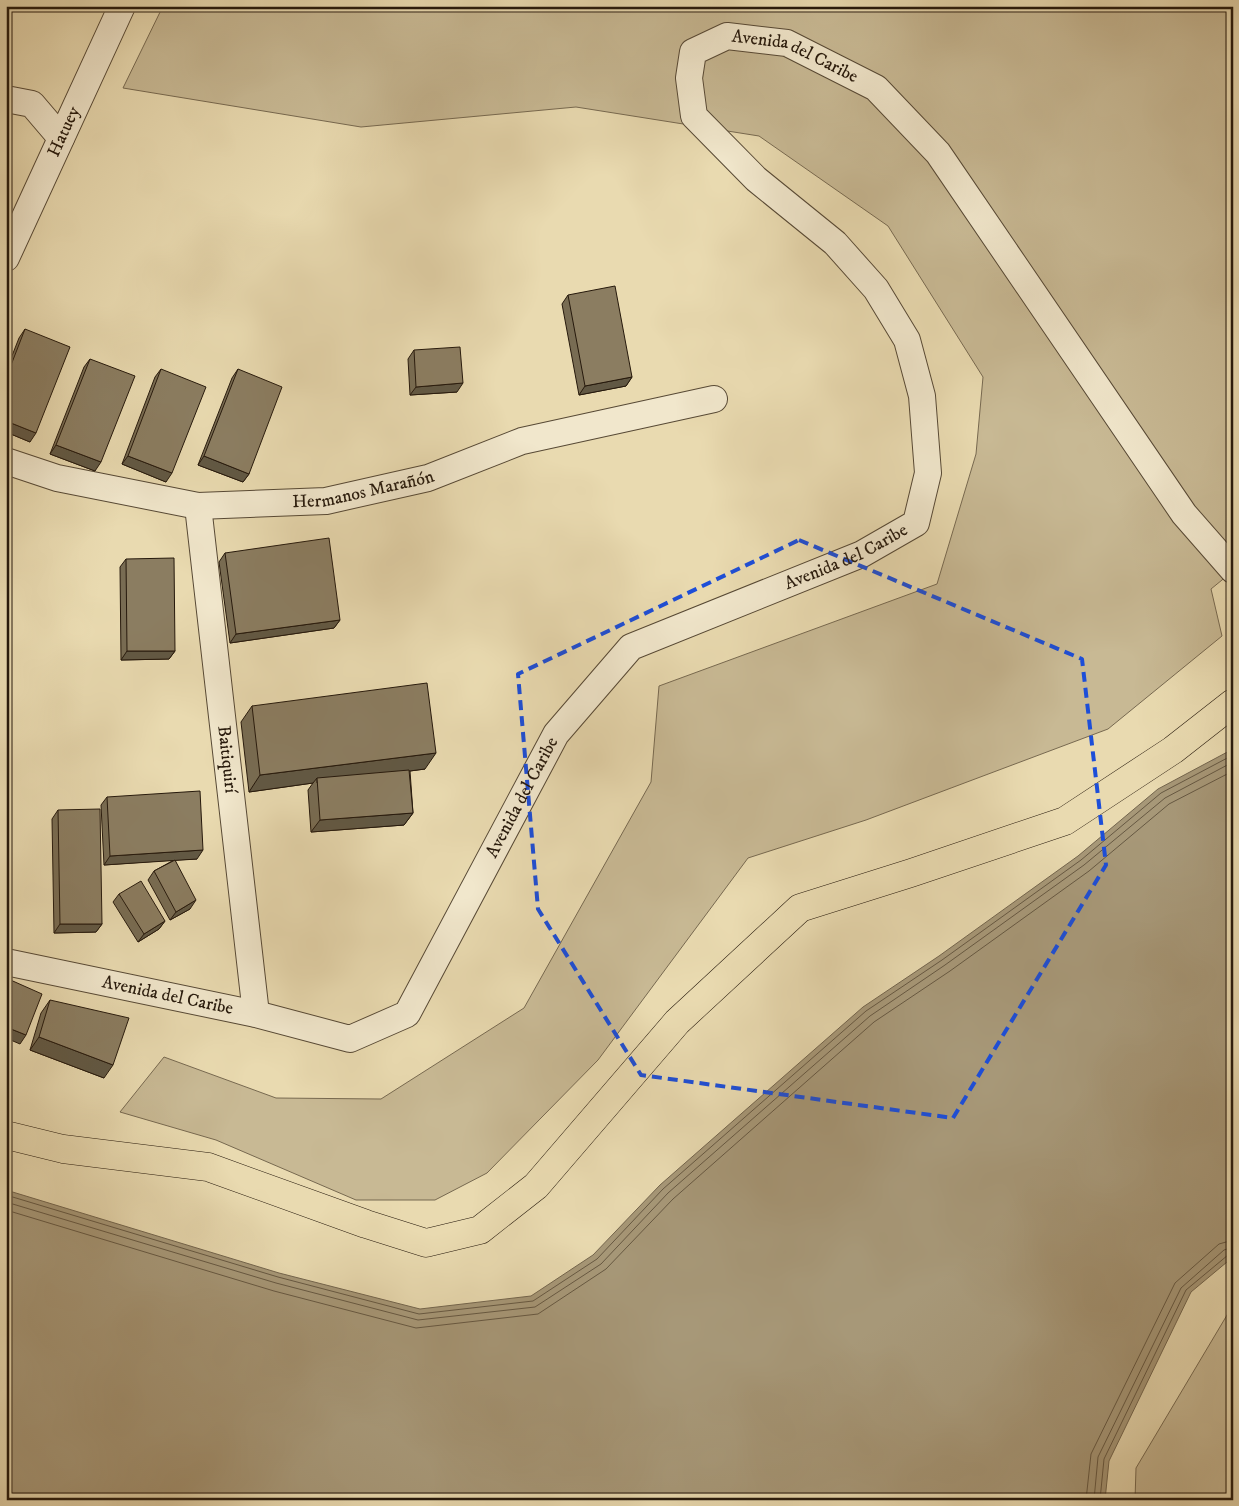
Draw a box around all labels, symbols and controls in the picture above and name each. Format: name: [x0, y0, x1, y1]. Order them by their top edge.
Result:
street label: Avenida del Caribe: [731, 26, 862, 88]
street label: Hatuey: [43, 103, 85, 161]
street label: Hermanos Marañón: [292, 465, 438, 513]
street label: Avenida del Caribe: [781, 519, 912, 595]
street label: Baitiquirí: [212, 725, 242, 796]
street label: Avenida del Caribe: [481, 733, 563, 862]
street label: Avenida del Caribe: [100, 971, 235, 1020]

